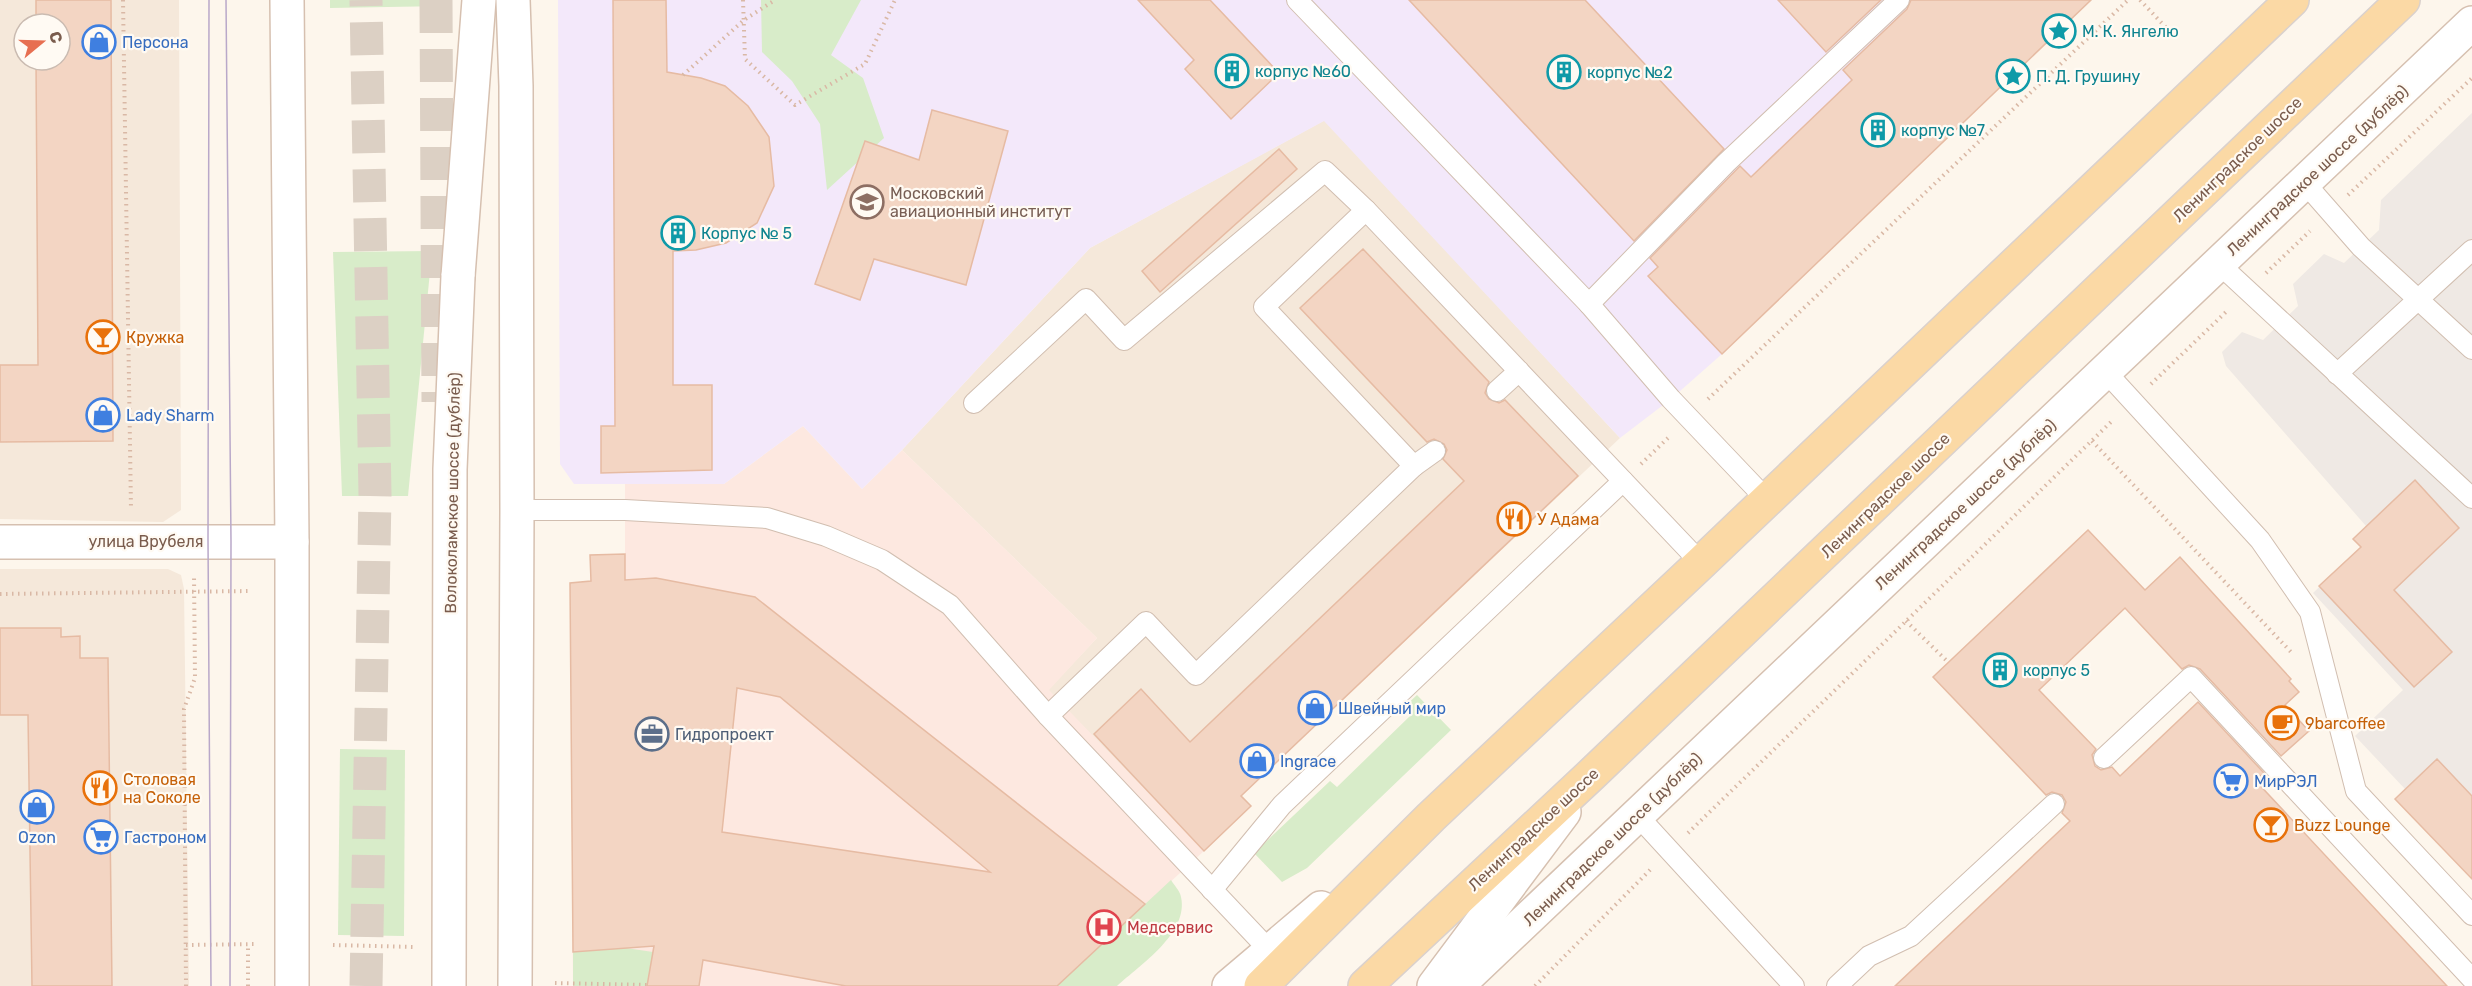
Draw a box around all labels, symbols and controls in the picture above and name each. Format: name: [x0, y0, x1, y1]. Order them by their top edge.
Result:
north arrow: [12, 12, 72, 72]
place icon: М. К. Янгелю: [2041, 13, 2077, 49]
place label: М. К. Янгелю: [2082, 22, 2179, 41]
shop icon: Персона: [81, 24, 117, 60]
text: С: [45, 29, 67, 46]
place label: Персона: [122, 33, 189, 52]
building icon: корпус №60: [1214, 53, 1250, 89]
building icon: корпус №2: [1546, 54, 1582, 90]
place icon: П. Д. Грушину: [1995, 58, 2031, 94]
place label: корпус №60: [1255, 62, 1351, 81]
place label: корпус №2: [1587, 63, 1673, 82]
place label: П. Д. Грушину: [2036, 67, 2141, 86]
street label: Ленинградское шоссе (дублёр): [2223, 81, 2412, 260]
street label: Ленинградское шоссе: [2169, 93, 2306, 226]
building icon: корпус №7: [1860, 112, 1896, 148]
place label: корпус №7: [1901, 121, 1985, 140]
school or university icon: Московский авиационный институт: [849, 184, 885, 220]
place label: Московский авиационный институт: [890, 184, 1071, 221]
building icon: Корпус № 5: [660, 215, 696, 251]
place label: Корпус № 5: [701, 224, 792, 243]
bar icon: Кружка: [85, 319, 121, 355]
place label: Кружка: [126, 328, 184, 347]
street label: Волоколамское шоссе (дублёр): [441, 372, 464, 614]
shop icon: Lady Sharm: [85, 397, 121, 433]
place label: Lady Sharm: [126, 406, 215, 425]
street label: Ленинградское шоссе (дублёр): [1871, 415, 2060, 594]
street label: Ленинградское шоссе: [1817, 429, 1954, 562]
restaurant icon: У Адама: [1496, 501, 1532, 537]
place label: У Адама: [1537, 510, 1599, 529]
street label: улица Врубеля: [89, 532, 203, 551]
building icon: корпус 5: [1982, 652, 2018, 688]
place label: корпус 5: [2023, 661, 2090, 680]
shop icon: Швейный мир: [1297, 690, 1333, 726]
place label: Швейный мир: [1338, 699, 1446, 718]
cafe icon: 9barcoffee: [2264, 705, 2300, 741]
place label: 9barcoffee: [2305, 714, 2386, 733]
office icon: Гидропроект: [634, 716, 670, 752]
place label: Гидропроект: [675, 725, 774, 744]
shop icon: Ingrace: [1239, 743, 1275, 779]
street label: Ленинградское шоссе (дублёр): [1519, 749, 1706, 930]
place label: Ingrace: [1280, 752, 1336, 771]
supermarket icon: МирРЭЛ: [2213, 763, 2249, 799]
street label: Ленинградское шоссе: [1464, 764, 1603, 895]
restaurant icon: Столовая на Соколе: [82, 770, 118, 806]
place label: Столовая на Соколе: [123, 770, 201, 807]
place label: МирРЭЛ: [2254, 772, 2318, 791]
shop icon: Ozon: [19, 789, 55, 825]
bar icon: Buzz Lounge: [2253, 807, 2289, 843]
place label: Buzz Lounge: [2294, 816, 2390, 835]
supermarket icon: Гастроном: [83, 819, 119, 855]
place label: Ozon: [18, 828, 56, 847]
place label: Гастроном: [124, 828, 207, 847]
hospital icon: Медсервис: [1086, 909, 1122, 945]
place label: Медсервис: [1127, 918, 1213, 937]

